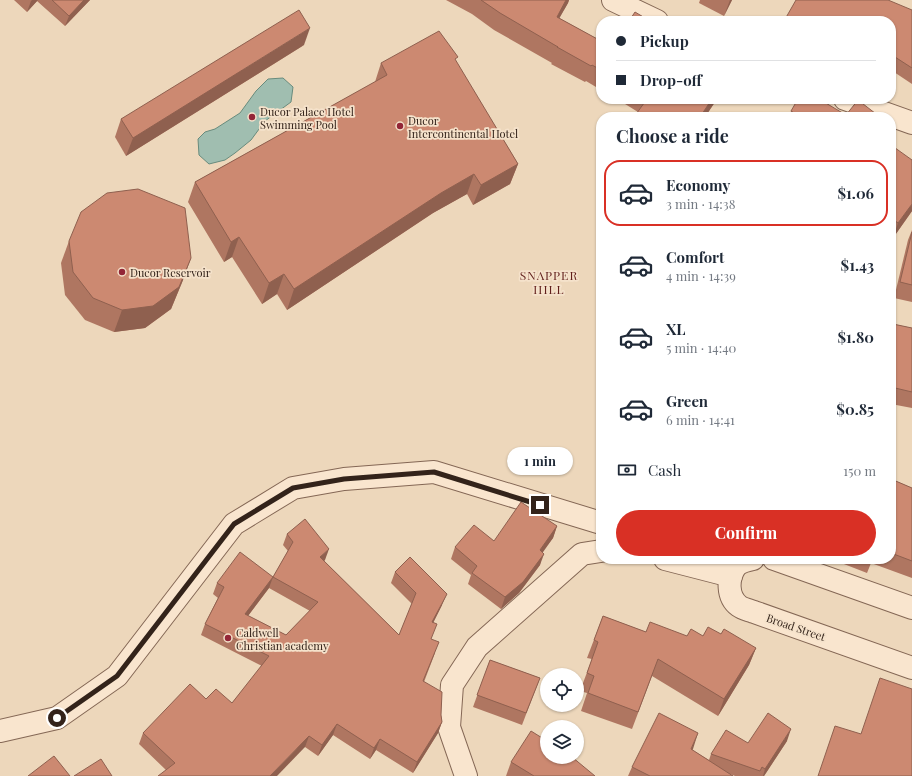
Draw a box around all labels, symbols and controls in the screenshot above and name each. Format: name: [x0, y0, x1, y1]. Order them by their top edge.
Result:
text: Pickup: [640, 31, 689, 51]
text: Drop-off: [640, 70, 702, 90]
place label: Ducor Palace Hotel Swimming Pool: [260, 104, 354, 132]
marker: Ducor Palace Hotel Swimming Pool: [247, 112, 257, 122]
place label: Ducor Intercontinental Hotel: [408, 113, 518, 141]
marker: Ducor Intercontinental Hotel: [395, 121, 405, 131]
text: Choose a ride: [616, 124, 729, 148]
icon: car: [618, 175, 654, 211]
text: Economy: [666, 175, 730, 195]
text: $1.06: [838, 183, 874, 203]
text: 3 min · 14:38: [666, 195, 735, 212]
icon: car: [618, 247, 654, 283]
text: Comfort: [666, 247, 724, 267]
text: $1.43: [841, 255, 874, 275]
place label: Ducor Reservoir: [130, 265, 211, 280]
marker: Ducor Reservoir: [117, 267, 127, 277]
district label: SNAPPER HILL: [520, 267, 578, 297]
text: 4 min · 14:39: [666, 267, 736, 284]
icon: car: [618, 319, 654, 355]
text: XL: [666, 319, 686, 339]
text: $1.80: [838, 327, 874, 347]
text: 5 min · 14:40: [666, 339, 736, 356]
icon: car: [618, 391, 654, 427]
text: Green: [666, 391, 708, 411]
text: $0.85: [836, 399, 874, 419]
text: 6 min · 14:41: [666, 411, 735, 428]
callout: 1 min: [507, 447, 573, 475]
text: 1 min: [524, 452, 556, 469]
icon: cash: [616, 459, 638, 481]
text: Cash: [648, 460, 681, 480]
text: 150 m: [843, 462, 876, 479]
route end: [531, 496, 549, 514]
button: Confirm: [616, 510, 876, 556]
street label: Broad Street: [764, 610, 828, 644]
place label: Caldwell Christian academy: [236, 625, 329, 653]
marker: Caldwell Christian academy: [223, 633, 233, 643]
map controls: [540, 668, 584, 764]
button: locate: [540, 668, 584, 712]
route start: [48, 709, 66, 727]
button: layers: [540, 720, 584, 764]

